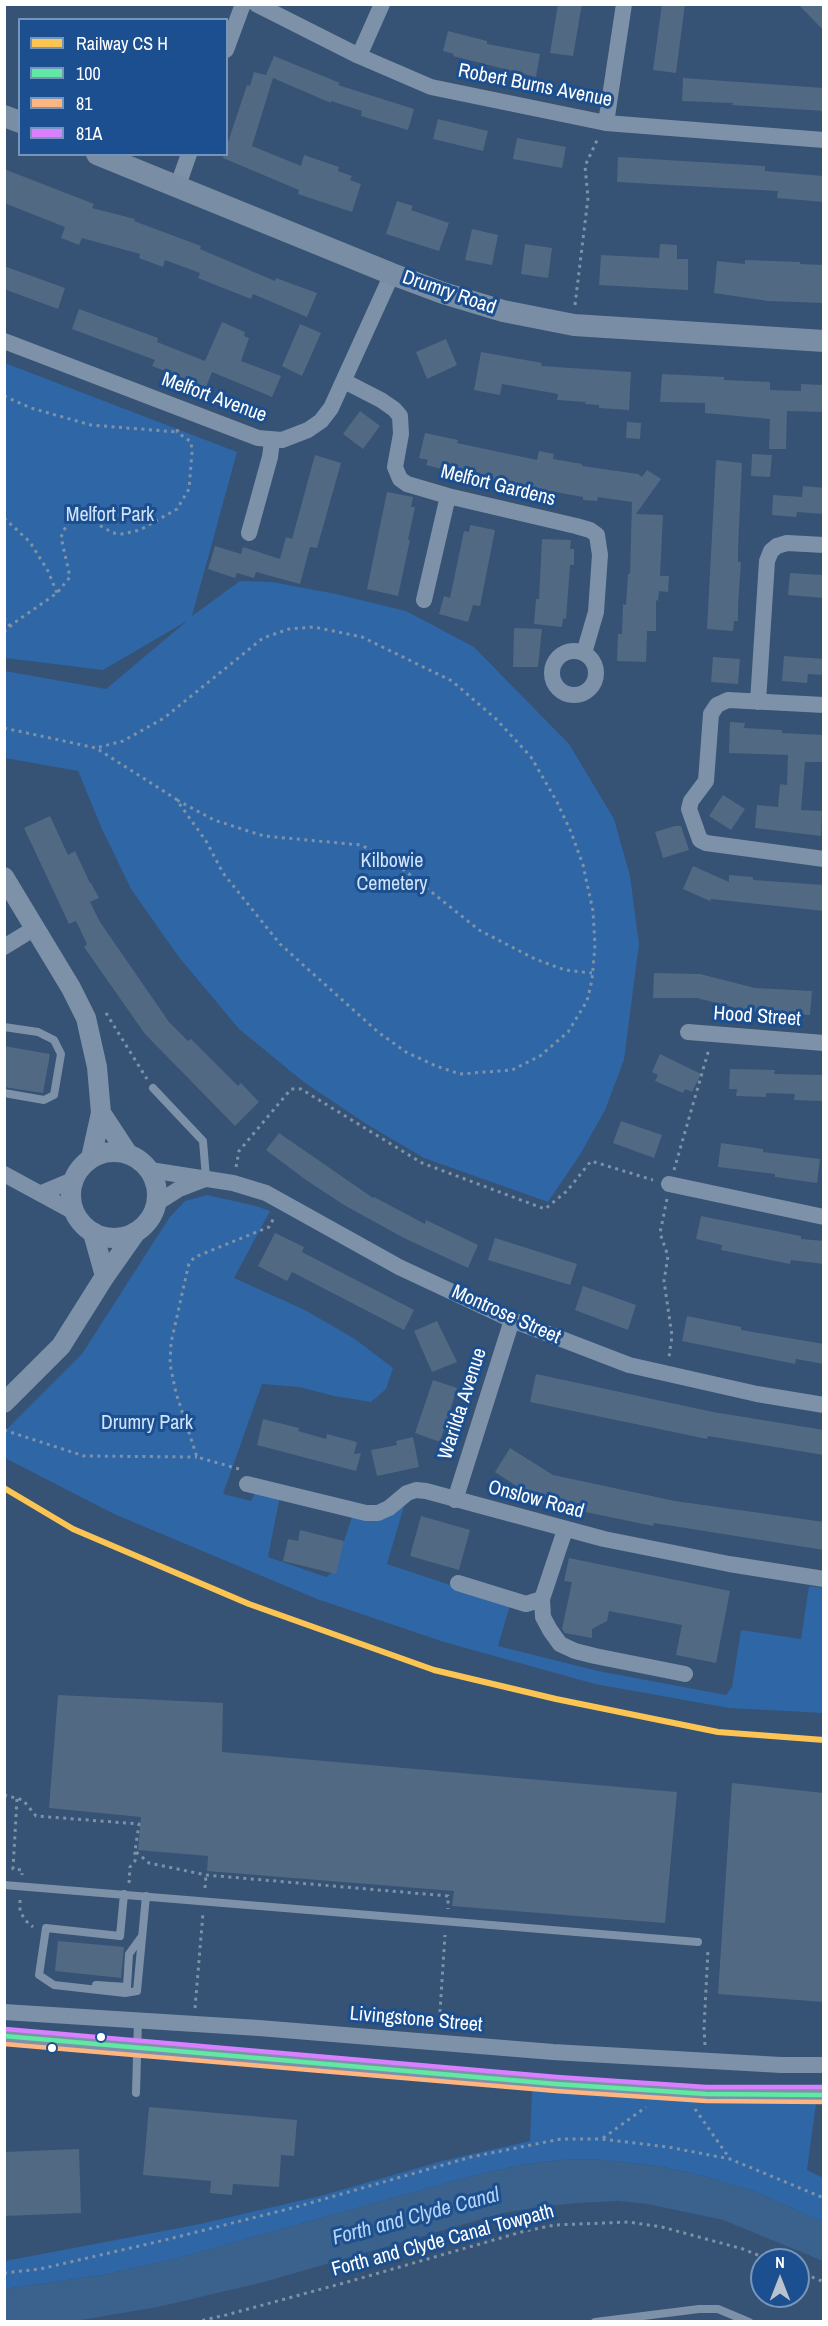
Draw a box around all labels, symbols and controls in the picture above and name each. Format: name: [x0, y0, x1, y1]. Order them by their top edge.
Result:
legend: [18, 18, 228, 156]
text: Railway CS H: [76, 31, 168, 56]
street label: Robert Burns Avenue: [456, 59, 614, 113]
text: 100: [76, 61, 101, 86]
text: 81: [76, 91, 92, 116]
text: 81A: [76, 121, 102, 146]
street label: Drumry Road: [399, 266, 499, 320]
street label: Melfort Avenue: [158, 368, 270, 428]
street label: Melfort Gardens: [438, 460, 558, 512]
park label: Melfort Park: [66, 504, 154, 528]
park label: Kilbowie Cemetery: [356, 850, 428, 897]
street label: Hood Street: [713, 1002, 801, 1032]
street label: Montrose Street: [448, 1280, 564, 1350]
street label: Warilda Avenue: [434, 1345, 492, 1463]
park label: Drumry Park: [101, 1412, 193, 1436]
street label: Onslow Road: [485, 1476, 587, 1524]
street label: Livingstone Street: [349, 2002, 483, 2038]
unlabelled marker: [95, 2031, 107, 2043]
unlabelled marker: [46, 2042, 58, 2054]
water label: Forth and Clyde Canal: [330, 2183, 502, 2251]
street label: Forth and Clyde Canal Towpath: [329, 2200, 557, 2282]
north arrow: [750, 2248, 810, 2308]
text: N: [775, 2251, 785, 2273]

